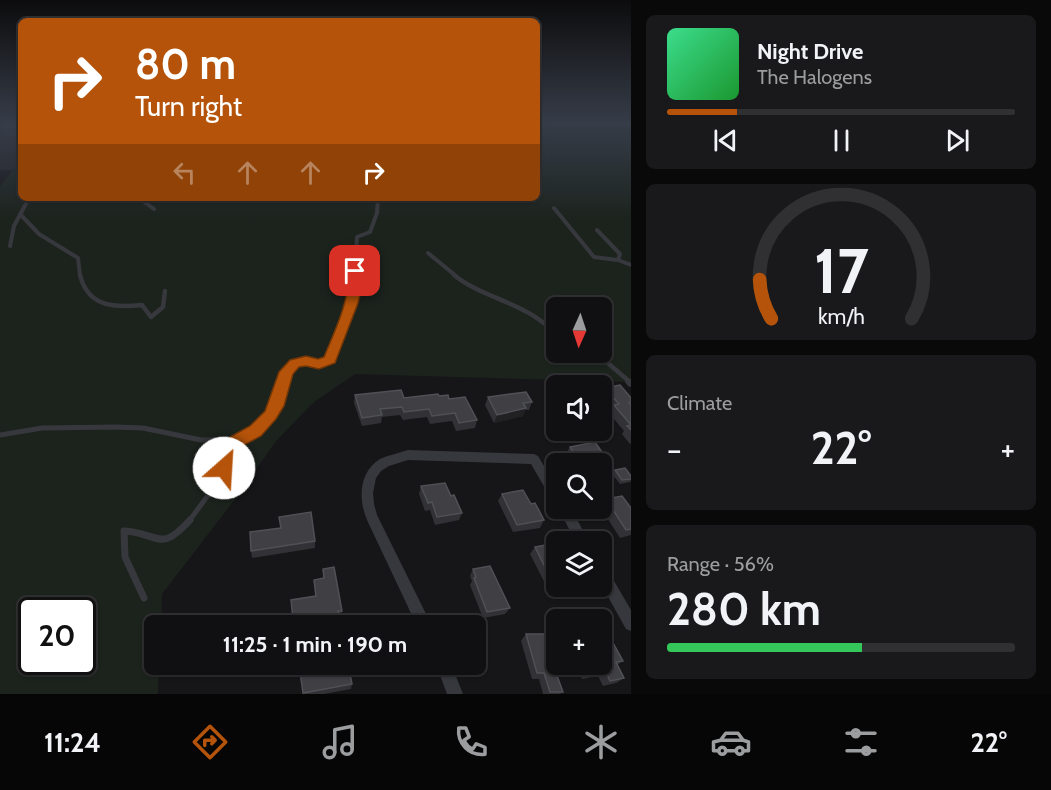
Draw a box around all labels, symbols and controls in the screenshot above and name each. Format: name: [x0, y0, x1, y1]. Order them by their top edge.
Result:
text: 80 m: [135, 38, 236, 90]
text: Night Drive: [757, 38, 863, 65]
icon: right: [36, 42, 114, 120]
text: The Halogens: [757, 65, 872, 89]
text: Turn right: [135, 90, 242, 123]
icon: previous: [709, 124, 742, 157]
icon: pause: [825, 124, 858, 157]
icon: next: [941, 124, 974, 157]
icon: left: [168, 156, 201, 189]
icon: ahead: [231, 156, 264, 189]
icon: ahead: [294, 156, 327, 189]
icon: right: [357, 156, 390, 189]
text: 17: [814, 234, 869, 310]
pin: [329, 245, 380, 296]
icon: arrive: [338, 254, 371, 287]
north arrow: [546, 297, 612, 363]
map controls: [546, 297, 612, 675]
text: km/h: [818, 304, 864, 330]
button: sound: [546, 375, 612, 441]
text: Climate: [667, 391, 732, 415]
text: 22°: [811, 421, 871, 475]
text: −: [667, 429, 682, 469]
text: +: [1000, 429, 1015, 469]
position arrow: [192, 436, 256, 500]
button: search: [546, 453, 612, 519]
button: layers: [546, 531, 612, 597]
text: Range · 56%: [667, 552, 774, 576]
text: 280 km: [667, 582, 821, 636]
speed limit sign: 20: [18, 597, 96, 675]
button: +: [546, 609, 612, 675]
text: 11:25 · 1 min · 190 m: [223, 631, 407, 658]
icon: directions: [189, 721, 231, 763]
icon: music: [319, 721, 361, 763]
icon: phone: [450, 721, 492, 763]
icon: climate: [580, 721, 622, 763]
icon: car: [710, 721, 752, 763]
icon: filters: [840, 721, 882, 763]
text: 11:24: [44, 726, 101, 759]
text: 22°: [971, 726, 1007, 759]

